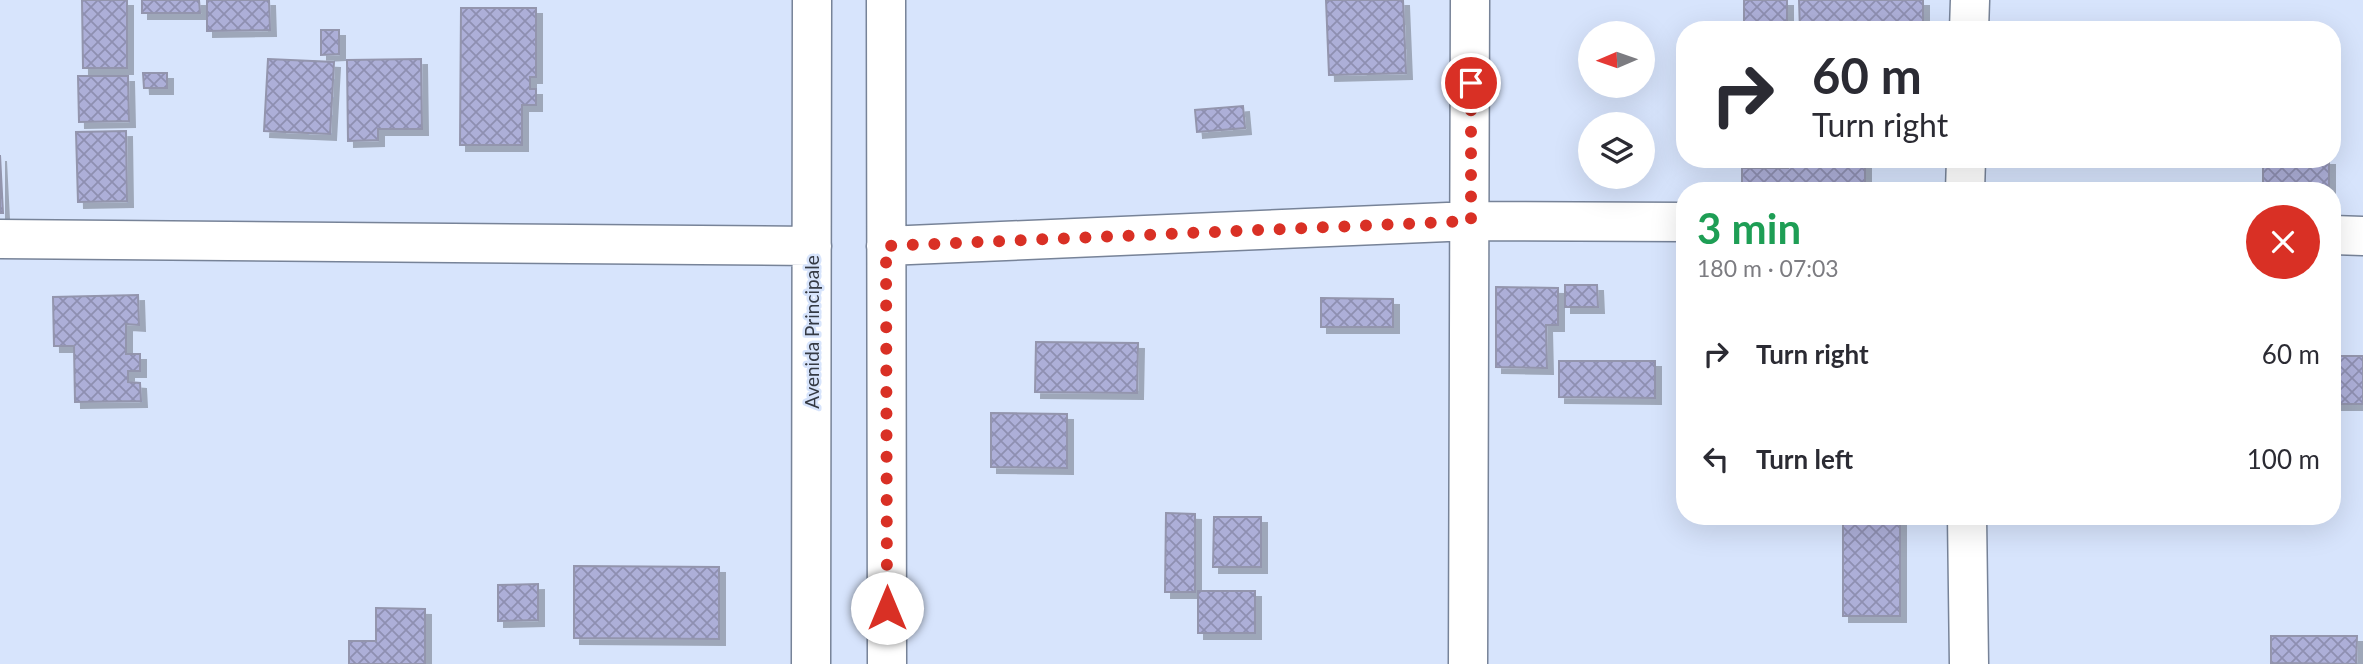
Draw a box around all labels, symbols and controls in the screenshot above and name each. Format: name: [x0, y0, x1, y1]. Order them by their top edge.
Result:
north arrow: [1578, 21, 1656, 98]
map controls: [1578, 21, 1655, 189]
text: 60 m: [1812, 46, 1922, 104]
icon: right: [1697, 49, 1788, 140]
pin: [1441, 53, 1501, 113]
icon: arrive: [1452, 64, 1490, 102]
text: Turn right: [1812, 105, 1948, 144]
button: layers: [1578, 112, 1655, 189]
text: 3 min: [1697, 203, 1801, 253]
button: close: [2246, 205, 2320, 279]
text: 180 m · 07:03: [1697, 254, 1839, 282]
street label: Avenida Principale: [800, 255, 823, 409]
icon: right: [1697, 335, 1735, 373]
text: Turn right: [1756, 338, 1869, 370]
text: 60 m: [2262, 338, 2320, 370]
icon: left: [1697, 440, 1735, 478]
text: Turn left: [1756, 443, 1853, 475]
text: 100 m: [2247, 443, 2320, 475]
position arrow: [850, 571, 924, 645]

